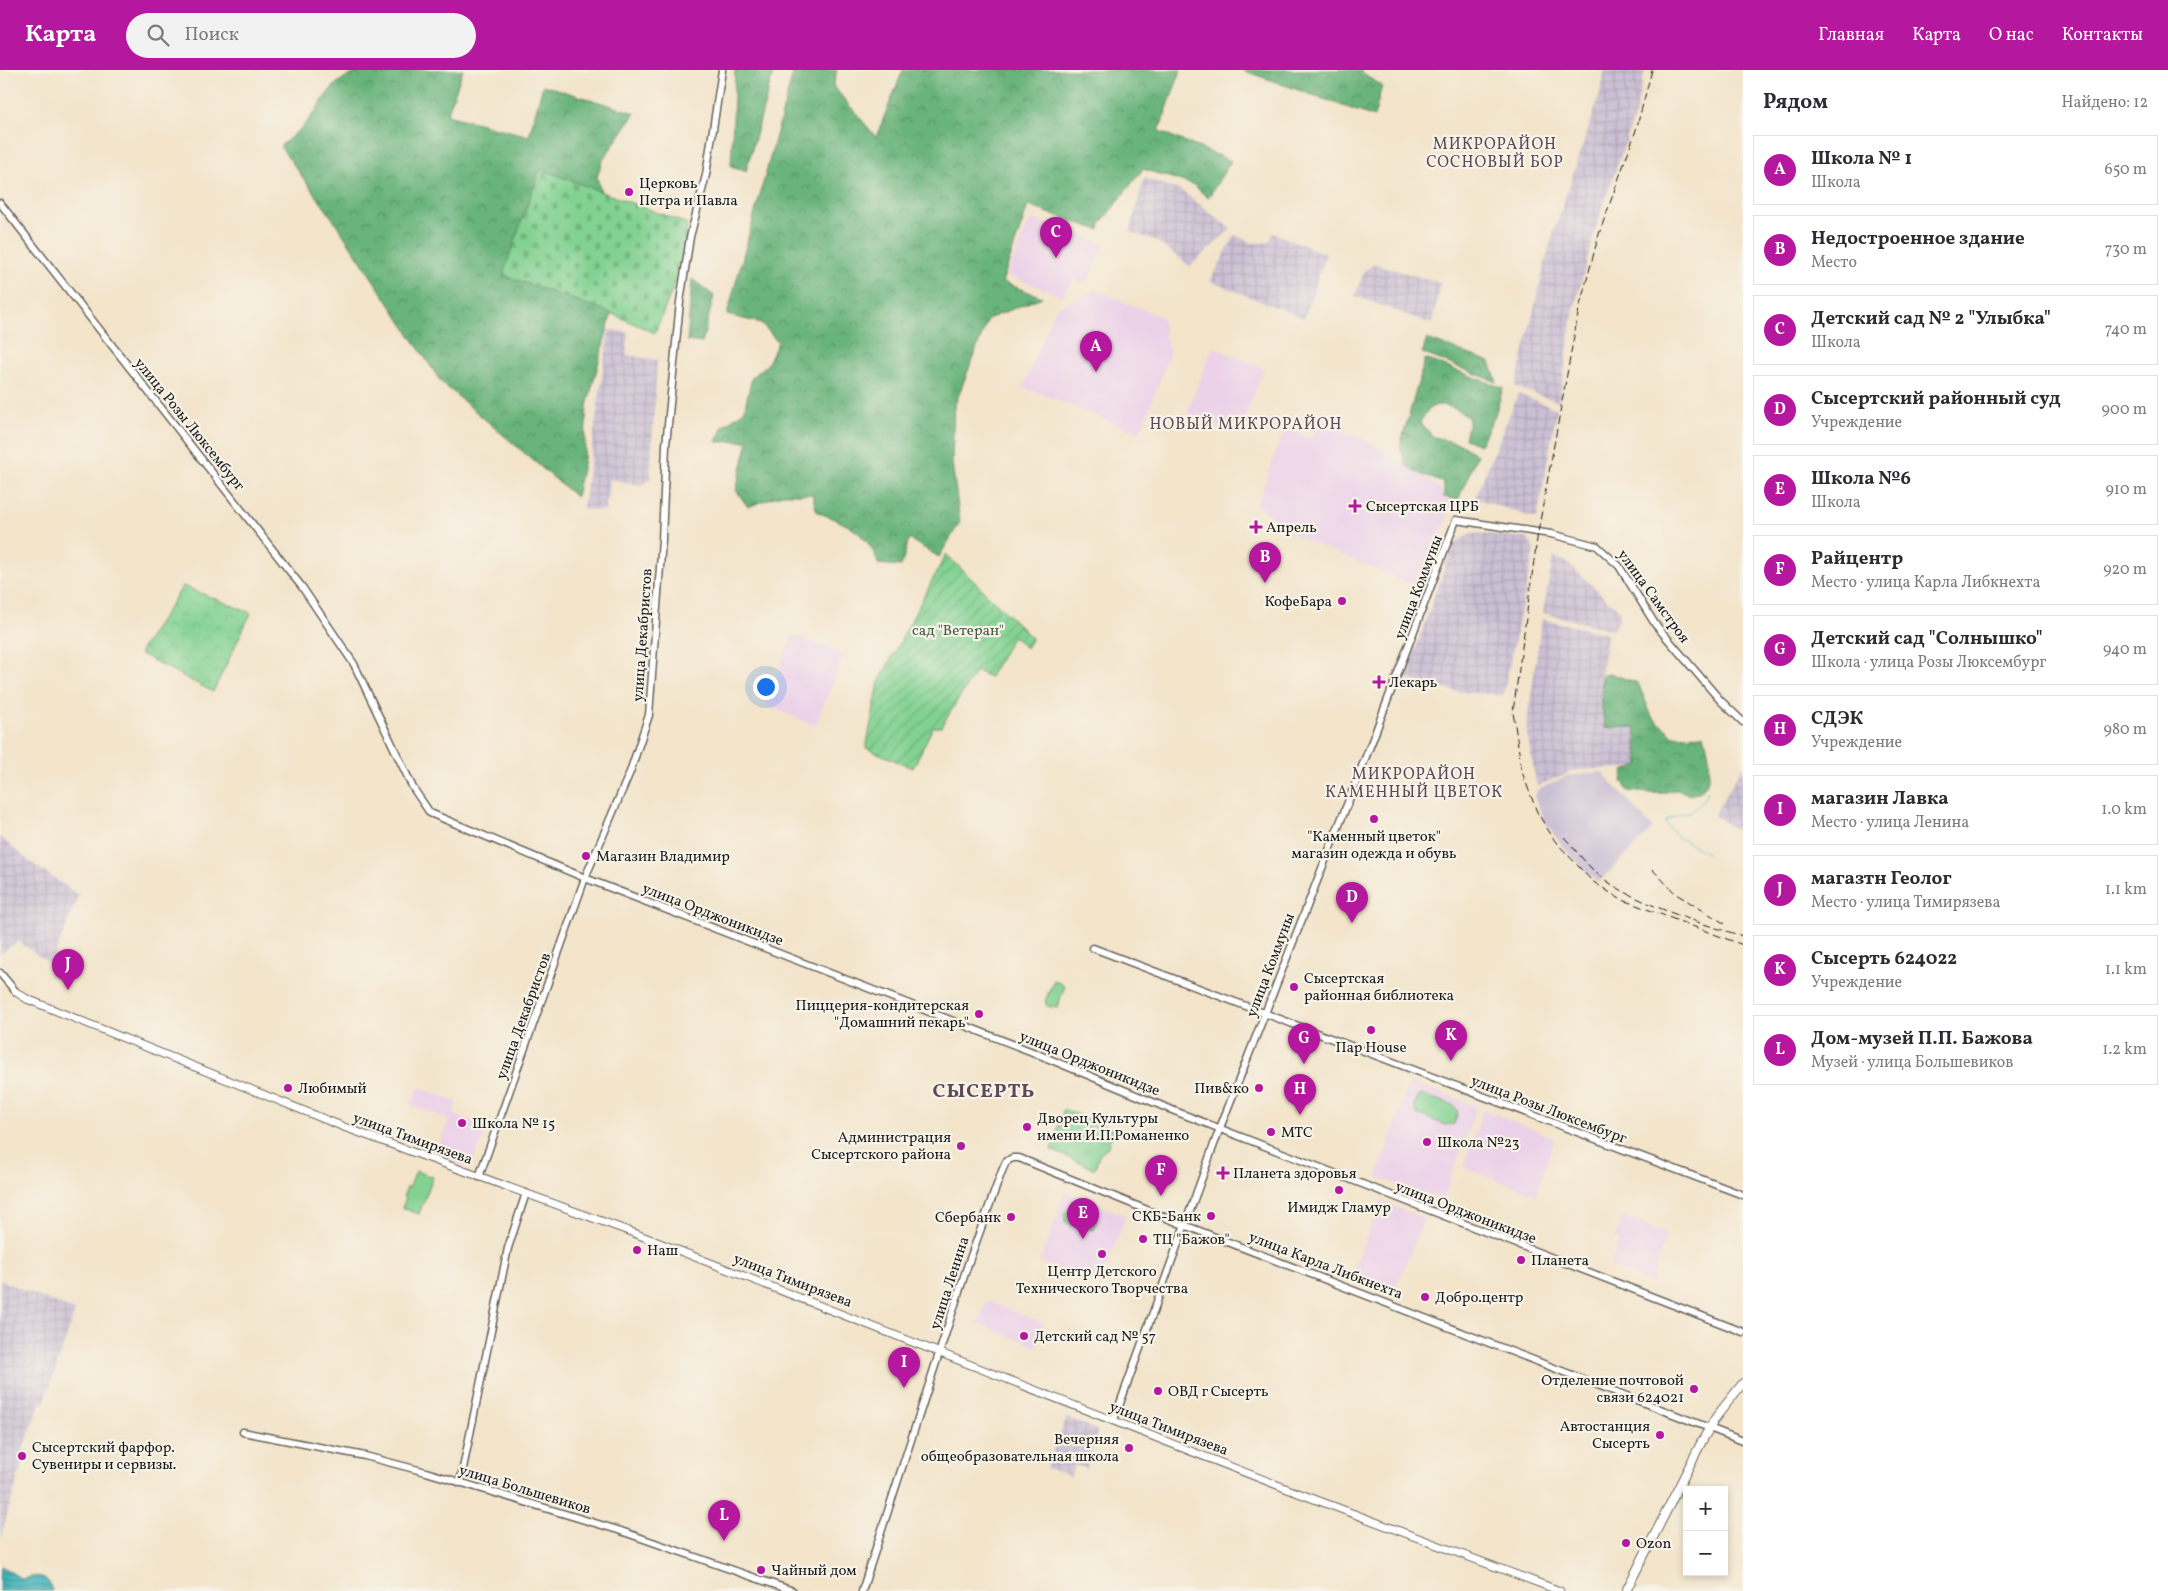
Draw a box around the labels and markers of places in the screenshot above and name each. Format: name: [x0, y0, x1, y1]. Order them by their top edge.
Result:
place label: Церковь Петра и Павла: [639, 174, 738, 212]
marker: Церковь Петра и Павла: [623, 186, 635, 198]
pin: C: [1040, 217, 1072, 258]
pin: A: [1080, 331, 1112, 372]
place label: Сысертская ЦРБ: [1366, 497, 1479, 518]
marker: Сысертская ЦРБ: [1348, 499, 1362, 513]
place label: Апрель: [1266, 518, 1317, 539]
marker: Апрель: [1250, 521, 1262, 533]
pin: B: [1249, 542, 1281, 583]
place label: КофеБара: [1265, 592, 1332, 613]
marker: КофеБара: [1336, 595, 1348, 607]
place label: Лекарь: [1389, 673, 1437, 694]
marker: Лекарь: [1373, 676, 1385, 688]
marker: "Каменный цветок" магазин одежда и обувь: [1368, 813, 1380, 825]
place label: "Каменный цветок" магазин одежда и обувь: [1291, 827, 1457, 865]
place label: Магазин Владимир: [596, 847, 730, 868]
marker: Магазин Владимир: [580, 850, 592, 862]
pin: D: [1336, 882, 1368, 923]
pin: J: [52, 949, 84, 990]
place label: Сысертская районная библиотека: [1304, 969, 1454, 1007]
marker: Сысертская районная библиотека: [1288, 981, 1300, 993]
place label: Пиццерия-кондитерская "Домашний пекарь": [796, 996, 969, 1034]
marker: Пиццерия-кондитерская "Домашний пекарь": [973, 1008, 985, 1020]
pin: K: [1435, 1020, 1467, 1061]
pin: G: [1288, 1023, 1320, 1064]
marker: Пар House: [1365, 1024, 1377, 1036]
place label: Пар House: [1335, 1038, 1407, 1059]
pin: H: [1284, 1074, 1316, 1115]
place label: Любимый: [298, 1079, 367, 1100]
place label: Пив&ко: [1194, 1079, 1249, 1100]
marker: Любимый: [282, 1082, 294, 1094]
marker: Пив&ко: [1253, 1082, 1265, 1094]
place label: Дворец Культуры имени И.П.Романенко: [1037, 1109, 1189, 1147]
place label: Школа № 15: [472, 1114, 555, 1135]
marker: Школа № 15: [456, 1117, 468, 1129]
marker: Дворец Культуры имени И.П.Романенко: [1021, 1121, 1033, 1133]
place label: МТС: [1281, 1123, 1313, 1144]
marker: МТС: [1265, 1126, 1277, 1138]
place label: Администрация Сысертского района: [811, 1128, 951, 1166]
place label: Школа №23: [1437, 1133, 1519, 1154]
marker: Школа №23: [1421, 1136, 1433, 1148]
marker: Администрация Сысертского района: [955, 1140, 967, 1152]
pin: F: [1145, 1155, 1177, 1196]
place label: Планета здоровья: [1233, 1164, 1357, 1185]
marker: Планета здоровья: [1217, 1167, 1229, 1179]
marker: Имидж Гламур: [1333, 1184, 1345, 1196]
pin: E: [1067, 1198, 1099, 1239]
place label: Имидж Гламур: [1287, 1198, 1391, 1219]
place label: СКБ-Банк: [1132, 1207, 1201, 1228]
place label: Сбербанк: [935, 1208, 1001, 1229]
marker: СКБ-Банк: [1205, 1210, 1217, 1222]
marker: Сбербанк: [1005, 1211, 1017, 1223]
place label: ТЦ "Бажов": [1153, 1230, 1230, 1251]
marker: ТЦ "Бажов": [1137, 1233, 1149, 1245]
place label: Наш: [647, 1241, 678, 1262]
marker: Наш: [631, 1244, 643, 1256]
marker: Центр Детского Технического Творчества: [1096, 1248, 1108, 1260]
place label: Планета: [1531, 1251, 1589, 1272]
marker: Планета: [1515, 1254, 1527, 1266]
place label: Центр Детского Технического Творчества: [1016, 1262, 1188, 1300]
place label: Добро.центр: [1435, 1288, 1523, 1309]
marker: Добро.центр: [1419, 1291, 1431, 1303]
place label: Детский сад № 57: [1034, 1327, 1156, 1348]
marker: Детский сад № 57: [1018, 1330, 1030, 1342]
pin: I: [888, 1347, 920, 1388]
place label: Отделение почтовой связи 624021: [1541, 1371, 1684, 1409]
place label: ОВД г Сысерть: [1168, 1382, 1269, 1403]
marker: Отделение почтовой связи 624021: [1688, 1383, 1700, 1395]
marker: ОВД г Сысерть: [1152, 1385, 1164, 1397]
place label: Автостанция Сысерть: [1560, 1417, 1650, 1455]
marker: Автостанция Сысерть: [1654, 1429, 1666, 1441]
place label: Вечерняя общеобразовательная школа: [921, 1430, 1119, 1468]
place label: Сысертский фарфор. Сувениры и сервизы.: [32, 1438, 176, 1476]
marker: Вечерняя общеобразовательная школа: [1123, 1442, 1135, 1454]
marker: Сысертский фарфор. Сувениры и сервизы.: [16, 1450, 28, 1462]
pin: L: [708, 1500, 740, 1541]
place label: Ozon: [1636, 1534, 1671, 1555]
marker: Ozon: [1620, 1537, 1632, 1549]
place label: Чайный дом: [771, 1561, 856, 1582]
marker: Чайный дом: [755, 1564, 767, 1576]

